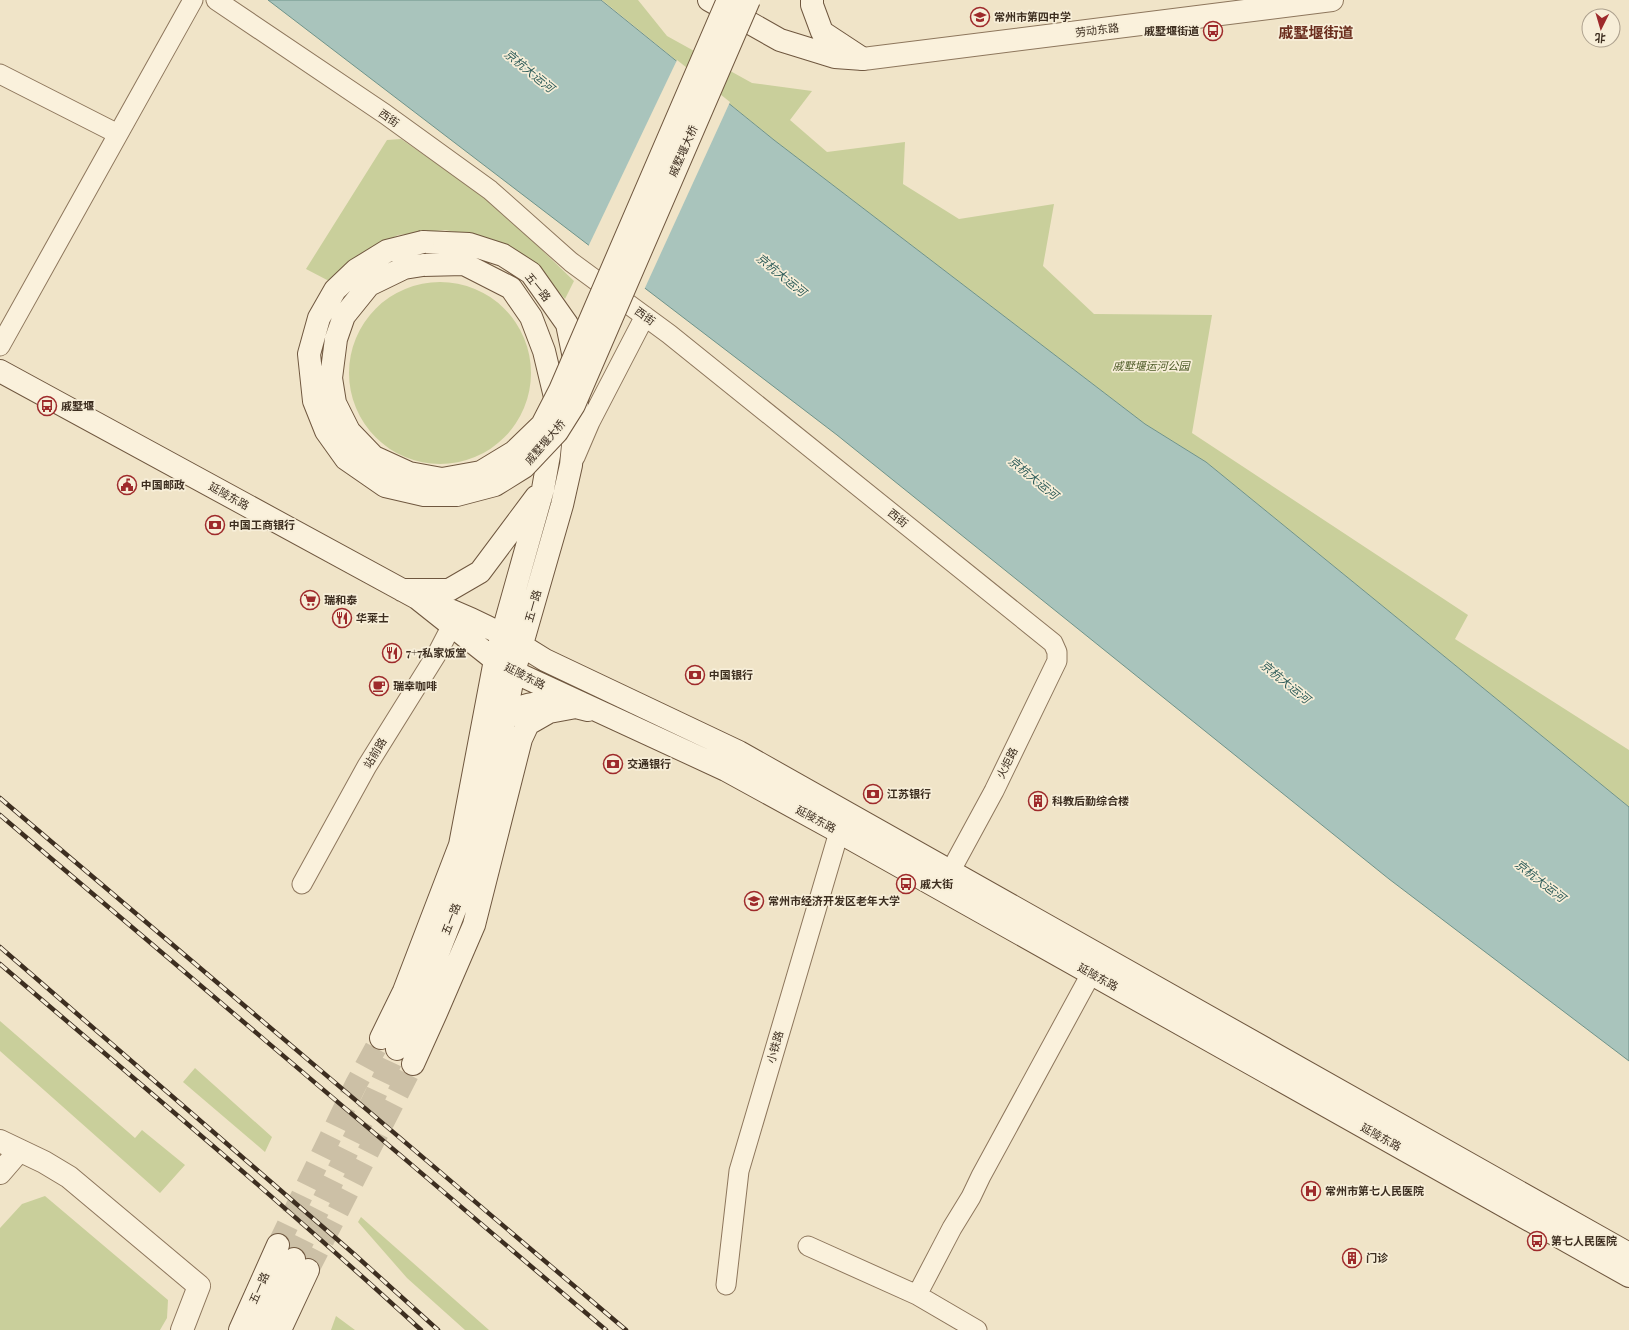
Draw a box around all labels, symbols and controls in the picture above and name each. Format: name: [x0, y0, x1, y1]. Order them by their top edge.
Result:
school or university icon: 常州市第四中学: [969, 6, 991, 28]
north arrow: [1581, 8, 1621, 48]
place label: 常州市第四中学: [994, 9, 1071, 24]
street label: 劳动东路: [1074, 19, 1120, 40]
bus stop icon: 戚墅堰街道: [1202, 20, 1224, 42]
district label: 戚墅堰街道: [1278, 22, 1354, 42]
place label: 戚墅堰街道: [1144, 23, 1199, 38]
text: 北: [1594, 31, 1606, 46]
water label: 京杭大运河: [501, 45, 560, 97]
street label: 西街: [376, 105, 403, 130]
street label: 戚墅堰大桥: [665, 123, 701, 179]
water label: 京杭大运河: [753, 249, 812, 301]
street label: 五一路: [522, 269, 555, 304]
street label: 西街: [632, 303, 659, 328]
park label: 戚墅堰运河公园: [1113, 358, 1191, 373]
bus stop icon: 戚墅堰: [36, 395, 58, 417]
place label: 戚墅堰: [61, 398, 94, 413]
street label: 戚墅堰大桥: [521, 416, 568, 467]
water label: 京杭大运河: [1005, 452, 1064, 504]
public building icon: 中国邮政: [116, 474, 138, 496]
place label: 中国邮政: [141, 477, 185, 492]
street label: 延陵东路: [206, 478, 252, 513]
street label: 西街: [885, 505, 912, 530]
bank icon: 中国工商银行: [204, 514, 226, 536]
place label: 中国工商银行: [229, 517, 295, 532]
street label: 五一路: [521, 588, 544, 624]
supermarket icon: 瑞和泰: [299, 589, 321, 611]
place label: 瑞和泰: [324, 592, 358, 607]
restaurant icon: 华莱士: [331, 607, 353, 629]
place label: 华莱士: [356, 610, 389, 625]
restaurant icon: 7+7私家饭堂: [381, 642, 403, 664]
place label: 7+7私家饭堂: [406, 645, 466, 660]
water label: 京杭大运河: [1257, 656, 1316, 708]
street label: 延陵东路: [502, 659, 548, 692]
bank icon: 中国银行: [684, 664, 706, 686]
place label: 中国银行: [709, 667, 753, 682]
cafe icon: 瑞幸咖啡: [368, 675, 390, 697]
place label: 瑞幸咖啡: [393, 678, 437, 693]
street label: 站前路: [360, 735, 389, 771]
street label: 火炬路: [993, 745, 1021, 781]
bank icon: 交通银行: [602, 753, 624, 775]
place label: 交通银行: [627, 756, 671, 771]
bank icon: 江苏银行: [862, 783, 884, 805]
place label: 江苏银行: [887, 786, 931, 801]
building icon: 科教后勤综合楼: [1027, 790, 1049, 812]
place label: 科教后勤综合楼: [1052, 793, 1129, 808]
street label: 延陵东路: [793, 802, 839, 836]
water label: 京杭大运河: [1512, 855, 1571, 906]
bus stop icon: 戚大街: [895, 873, 917, 895]
place label: 戚大街: [920, 876, 953, 891]
school or university icon: 常州市经济开发区老年大学: [743, 890, 765, 912]
place label: 常州市经济开发区老年大学: [768, 893, 900, 908]
street label: 五一路: [438, 901, 463, 937]
street label: 延陵东路: [1075, 959, 1121, 994]
street label: 小铁路: [763, 1029, 786, 1065]
street label: 延陵东路: [1358, 1119, 1404, 1154]
hospital icon: 常州市第七人民医院: [1300, 1180, 1322, 1202]
place label: 常州市第七人民医院: [1325, 1183, 1424, 1198]
bus stop icon: 第七人民医院: [1526, 1230, 1548, 1252]
place label: 第七人民医院: [1551, 1233, 1617, 1248]
building icon: 门诊: [1341, 1247, 1363, 1269]
place label: 门诊: [1366, 1250, 1389, 1265]
street label: 五一路: [245, 1270, 272, 1306]

